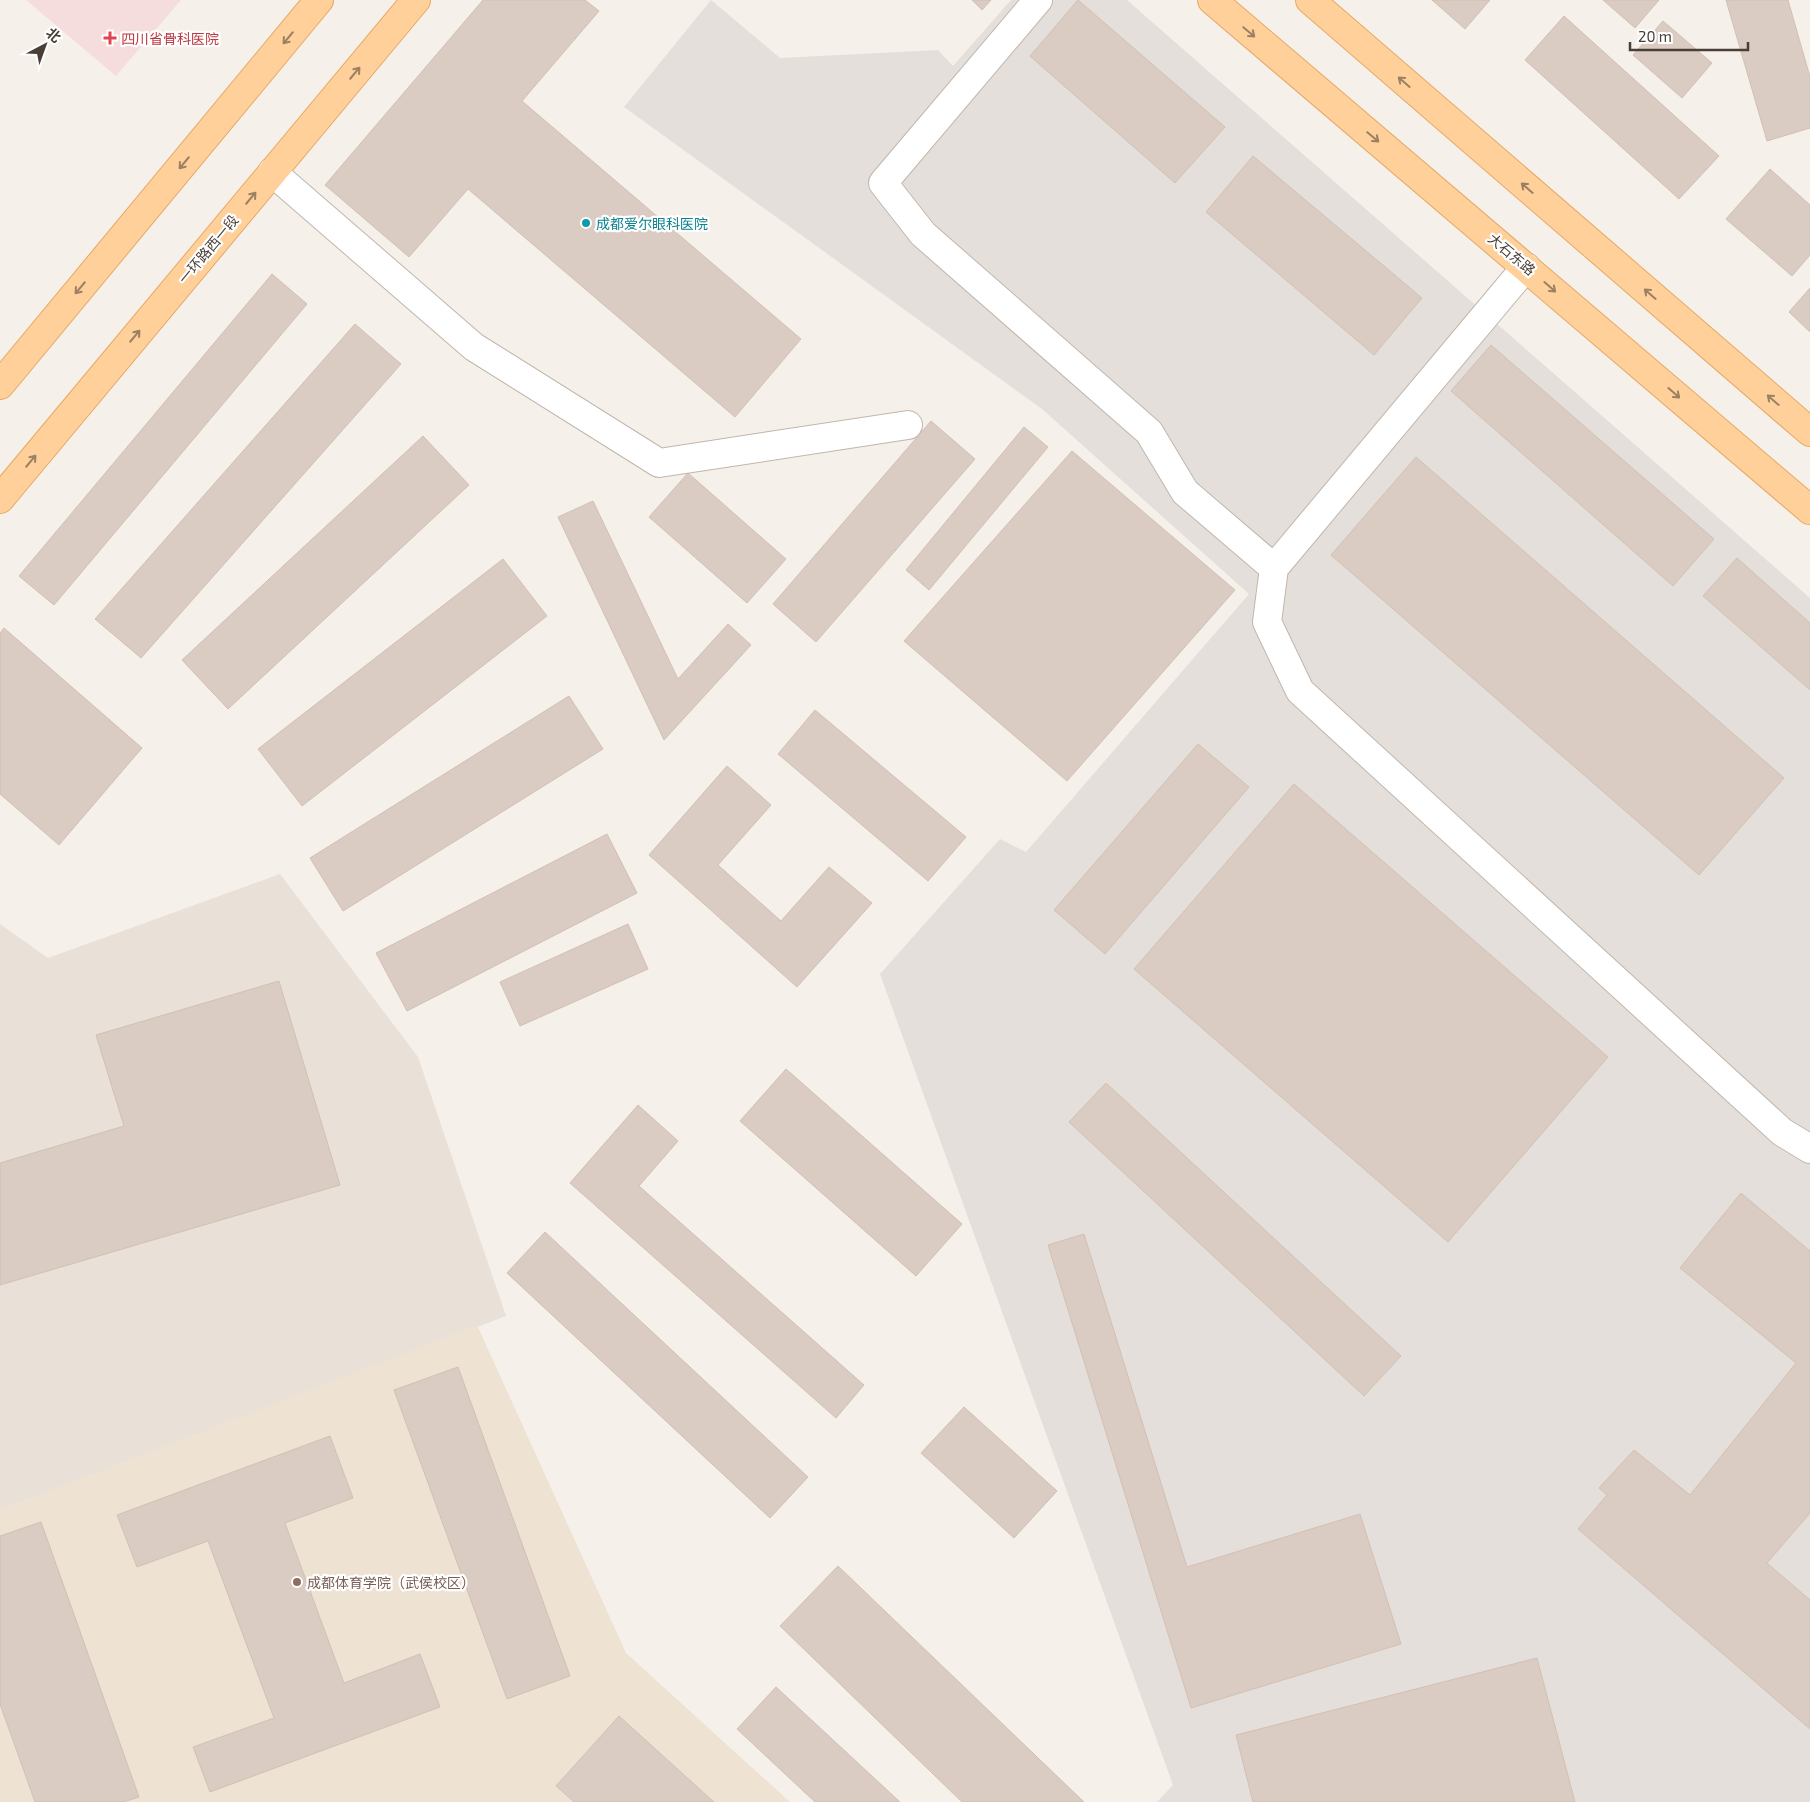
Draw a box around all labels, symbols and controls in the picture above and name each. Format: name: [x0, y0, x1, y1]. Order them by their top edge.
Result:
north arrow: [20, 20, 70, 70]
scale bar: [1630, 20, 1748, 52]
text: 北: [43, 24, 65, 46]
one-way arrow: [1243, 26, 1256, 37]
text: 20 m: [1638, 27, 1672, 45]
place label: 四川省骨科医院: [121, 30, 219, 47]
marker: 四川省骨科医院: [103, 31, 117, 45]
one-way arrow: [282, 31, 293, 44]
one-way arrow: [349, 67, 360, 80]
one-way arrow: [1398, 76, 1411, 87]
one-way arrow: [1367, 131, 1380, 142]
one-way arrow: [178, 156, 190, 169]
one-way arrow: [1521, 182, 1534, 194]
one-way arrow: [245, 192, 256, 205]
street label: 一环路西一段: [174, 211, 242, 287]
place label: 成都爱尔眼科医院: [596, 215, 708, 232]
marker: 成都爱尔眼科医院: [580, 217, 592, 229]
street label: 大石东路: [1485, 229, 1539, 279]
one-way arrow: [75, 281, 86, 294]
one-way arrow: [1544, 282, 1557, 293]
one-way arrow: [1644, 288, 1657, 300]
one-way arrow: [130, 330, 141, 343]
one-way arrow: [1667, 387, 1680, 399]
one-way arrow: [1767, 395, 1780, 406]
one-way arrow: [26, 455, 37, 468]
place label: 成都体育学院（武侯校区）: [307, 1574, 475, 1591]
marker: 成都体育学院（武侯校区）: [291, 1576, 303, 1588]

